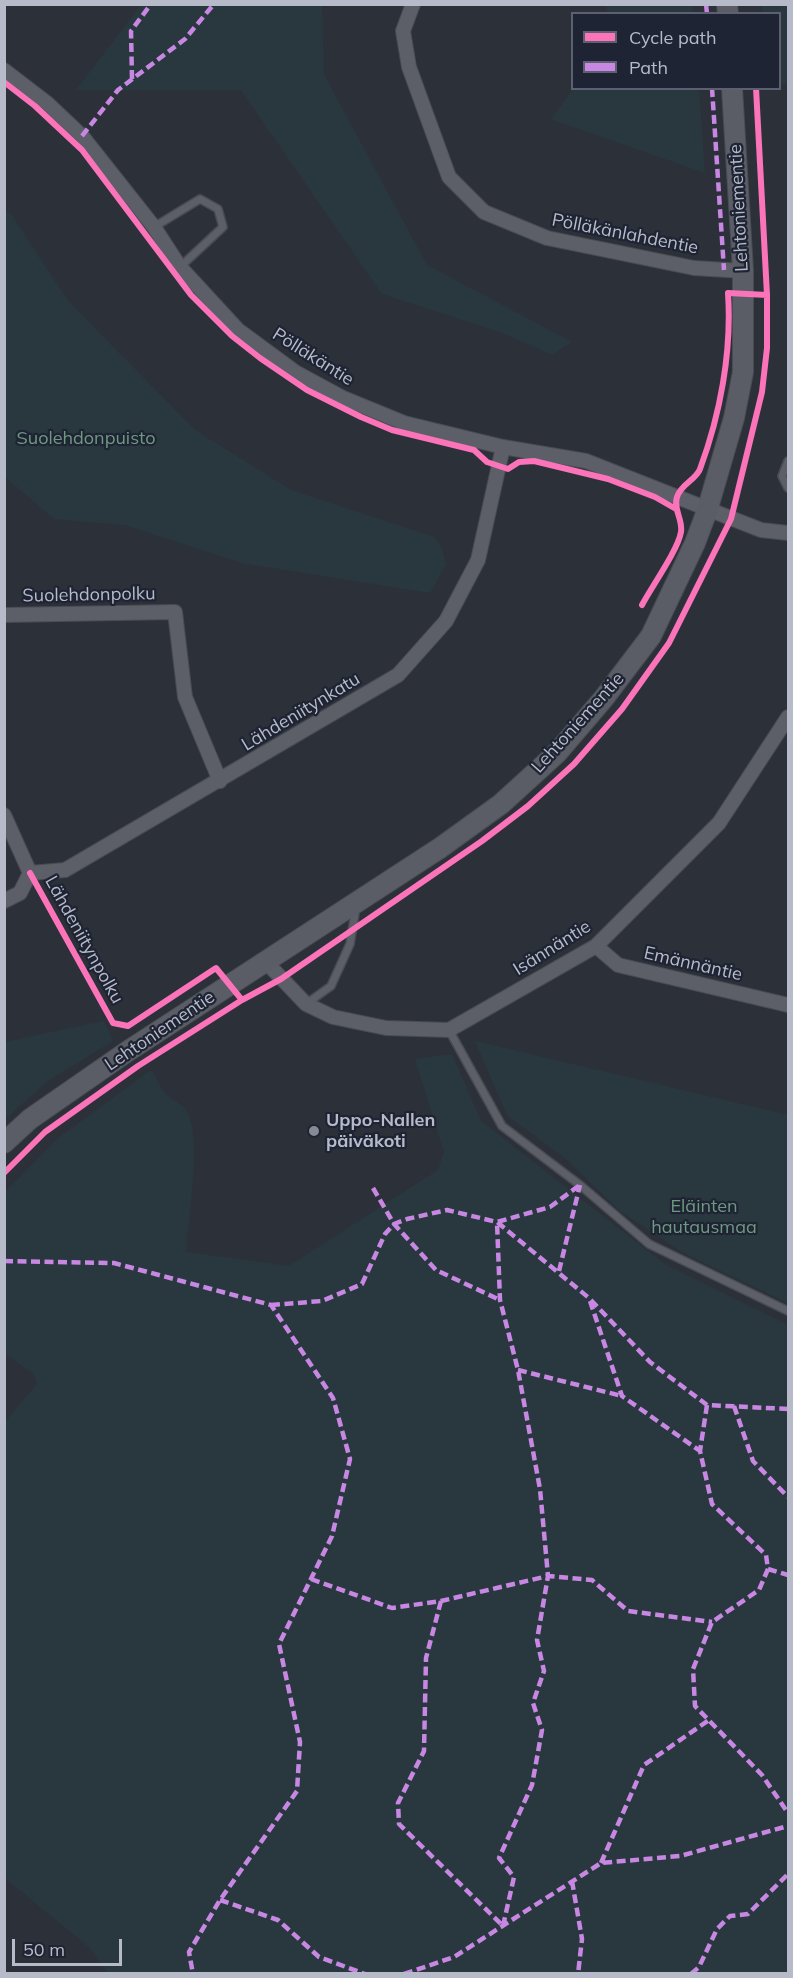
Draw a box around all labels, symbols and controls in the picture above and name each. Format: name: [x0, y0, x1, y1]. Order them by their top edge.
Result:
legend: [571, 12, 781, 90]
text: Cycle path: [629, 26, 716, 49]
text: Path: [629, 56, 668, 79]
street label: Lehtoniementie: [725, 144, 753, 272]
street label: Pölläkänlahdentie: [550, 209, 700, 259]
street label: Pölläkäntie: [268, 323, 358, 391]
park label: Suolehdonpuisto: [17, 428, 155, 450]
street label: Suolehdonpolku: [22, 583, 156, 607]
street label: Lähdeniitynkatu: [238, 668, 364, 756]
street label: Lehtoniementie: [527, 668, 629, 778]
street label: Lähdeniitynpolku: [40, 872, 128, 1008]
street label: Isännäntie: [509, 916, 595, 980]
street label: Emännäntie: [642, 942, 744, 986]
street label: Lehtoniementie: [101, 986, 219, 1076]
place label: Uppo-Nallen päiväkoti: [326, 1110, 435, 1152]
marker: Uppo-Nallen päiväkoti: [307, 1124, 321, 1138]
park label: Eläinten hautausmaa: [651, 1196, 757, 1238]
scale bar: [15, 1927, 124, 1965]
text: 50 m: [23, 1938, 65, 1961]

